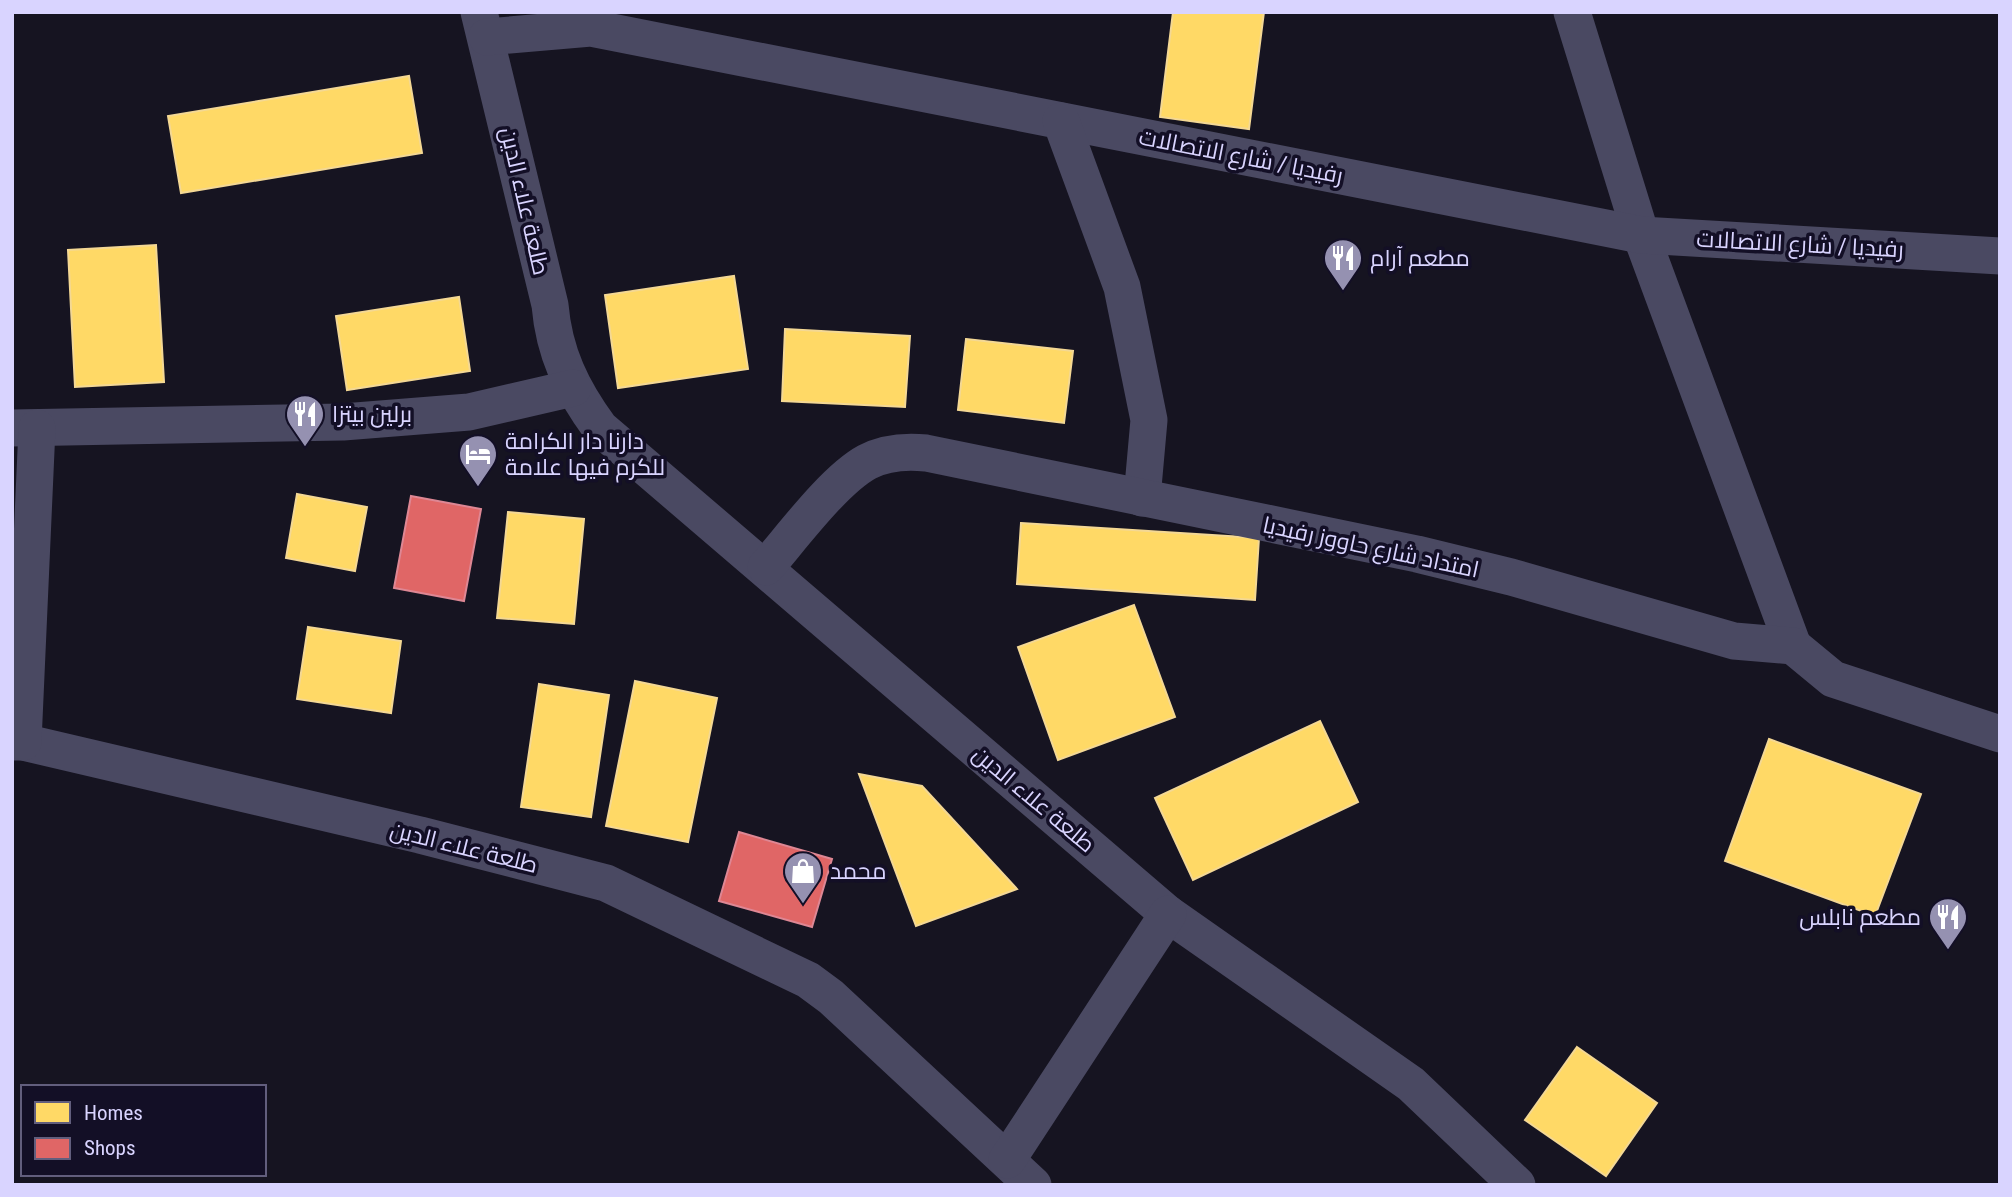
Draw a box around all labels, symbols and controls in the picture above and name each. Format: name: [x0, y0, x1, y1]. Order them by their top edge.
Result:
street label: رفيديا / شارع الاتصالات: [1136, 123, 1345, 191]
street label: طلعة علاء الدين: [494, 124, 555, 278]
street label: رفيديا / شارع الاتصالات: [1696, 226, 1904, 265]
restaurant icon: مطعم آرام: [1322, 237, 1364, 292]
place label: مطعم آرام: [1370, 245, 1470, 274]
restaurant icon: برلين بيتزا: [284, 393, 326, 448]
place label: برلين بيتزا: [332, 401, 412, 428]
place label: دارنا دار الكرامة للكرم فيها علامة: [505, 428, 665, 483]
hotel icon: دارنا دار الكرامة للكرم فيها علامة: [457, 433, 499, 488]
street label: امتداد شارع حاووز رفيديا: [1260, 511, 1481, 586]
street label: طلعة علاء الدين: [967, 740, 1100, 858]
street label: طلعة علاء الدين: [387, 816, 541, 879]
shop icon: محمد: [782, 850, 824, 905]
place label: محمد: [830, 858, 886, 885]
restaurant icon: مطعم نابلس: [1927, 896, 1969, 951]
place label: مطعم نابلس: [1799, 904, 1921, 933]
legend: [21, 1085, 266, 1176]
text: Homes: [84, 1101, 143, 1125]
text: Shops: [84, 1136, 136, 1160]

